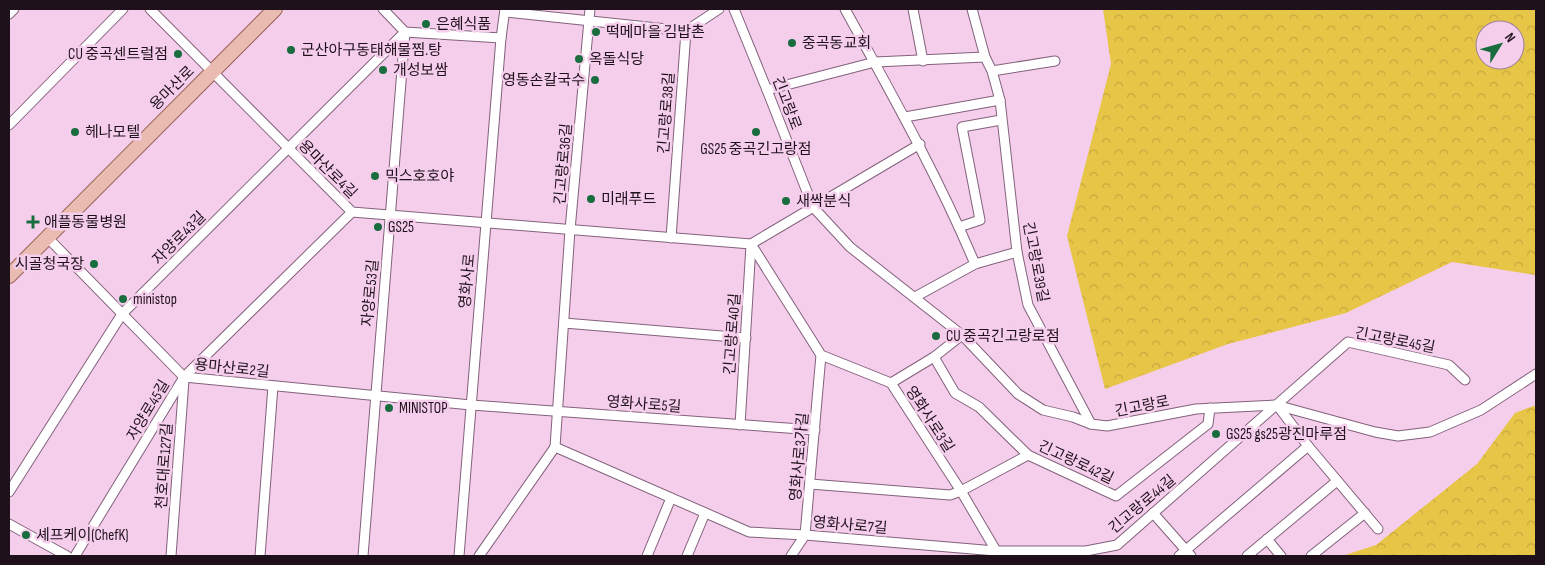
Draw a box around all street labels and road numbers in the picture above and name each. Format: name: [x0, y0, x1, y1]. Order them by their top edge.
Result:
street label: 용마산로: [146, 62, 199, 115]
street label: 긴고랑로38길: [654, 72, 679, 155]
street label: 긴고랑로: [768, 74, 805, 132]
street label: 긴고랑로36길: [550, 122, 577, 206]
street label: 용마산로4길: [294, 136, 361, 203]
street label: 자양로43길: [149, 208, 210, 269]
street label: 긴고랑로39길: [1018, 220, 1053, 304]
street label: 영화사로: [456, 253, 479, 309]
street label: 자양로53길: [358, 259, 383, 328]
street label: 긴고랑로40길: [720, 292, 745, 376]
street label: 긴고랑로45길: [1353, 323, 1437, 358]
street label: 용마산로2길: [194, 355, 270, 382]
street label: 자양로45길: [123, 376, 174, 444]
street label: 영화사로3길: [901, 383, 958, 456]
street label: 영화사로5길: [606, 392, 682, 417]
street label: 긴고랑로: [1113, 392, 1171, 421]
street label: 영화사로3가길: [786, 412, 813, 502]
street label: 천호대로127길: [152, 422, 177, 510]
street label: 긴고랑로42길: [1035, 437, 1117, 488]
street label: 긴고랑로44길: [1105, 471, 1180, 538]
street label: 영화사로7길: [812, 513, 888, 538]

